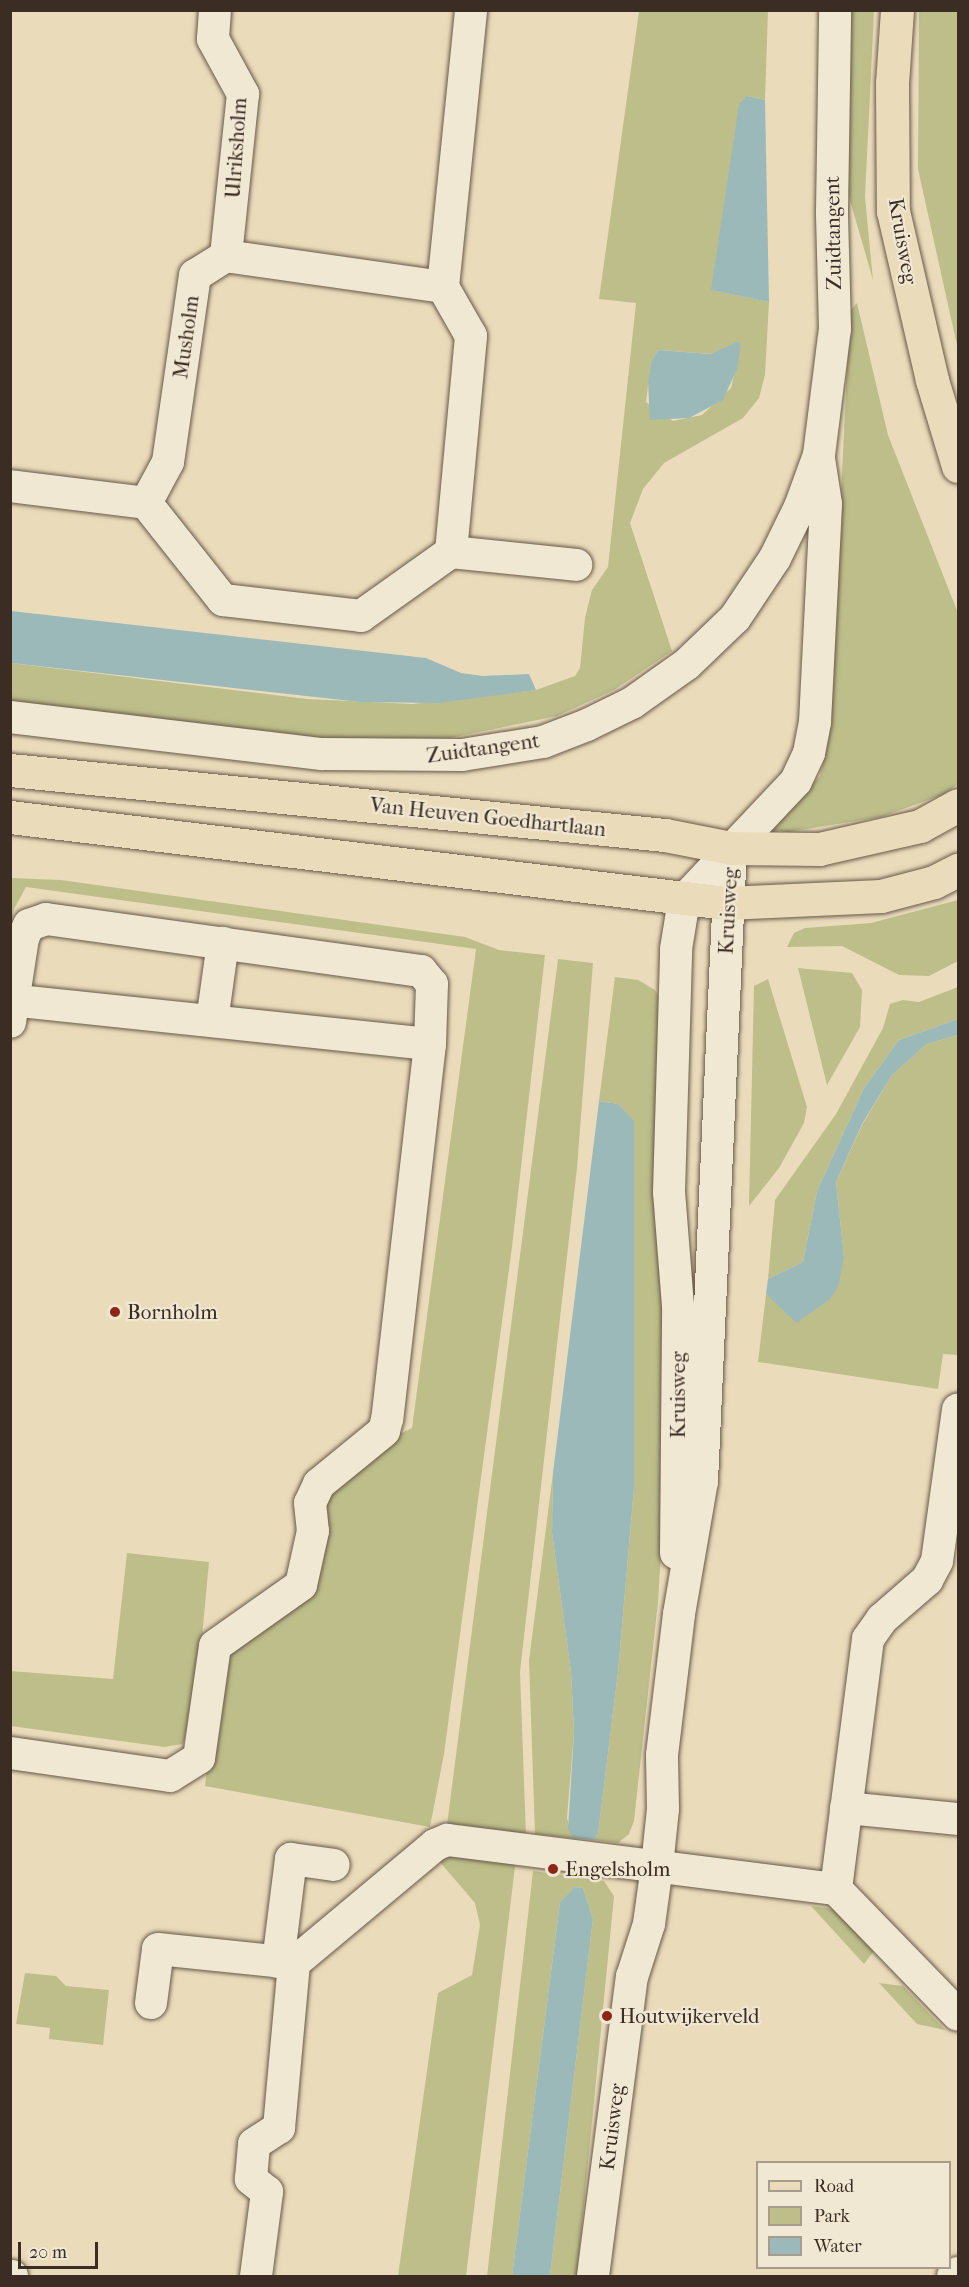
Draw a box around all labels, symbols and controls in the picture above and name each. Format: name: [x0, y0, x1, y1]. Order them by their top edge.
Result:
street label: Ulriksholm: [220, 97, 252, 199]
street label: Zuidtangent: [819, 176, 847, 290]
street label: Kruisweg: [883, 196, 923, 286]
street label: Musholm: [168, 294, 204, 380]
street label: Zuidtangent: [425, 728, 541, 768]
street label: Van Heuven Goedhartlaan: [369, 792, 607, 842]
street label: Kruisweg: [713, 867, 743, 955]
place label: Bornholm: [127, 1299, 218, 1325]
marker: Bornholm: [108, 1305, 122, 1319]
street label: Kruisweg: [665, 1352, 691, 1438]
place label: Engelsholm: [565, 1856, 670, 1882]
marker: Engelsholm: [546, 1862, 560, 1876]
place label: Houtwijkerveld: [619, 2003, 760, 2029]
marker: Houtwijkerveld: [600, 2009, 614, 2023]
street label: Kruisweg: [594, 2082, 630, 2172]
legend: [756, 2161, 951, 2269]
text: Road: [814, 2176, 854, 2197]
text: Park: [814, 2206, 850, 2227]
scale bar: [21, 2230, 100, 2268]
text: Water: [814, 2236, 862, 2257]
text: 20 m: [29, 2242, 67, 2263]

